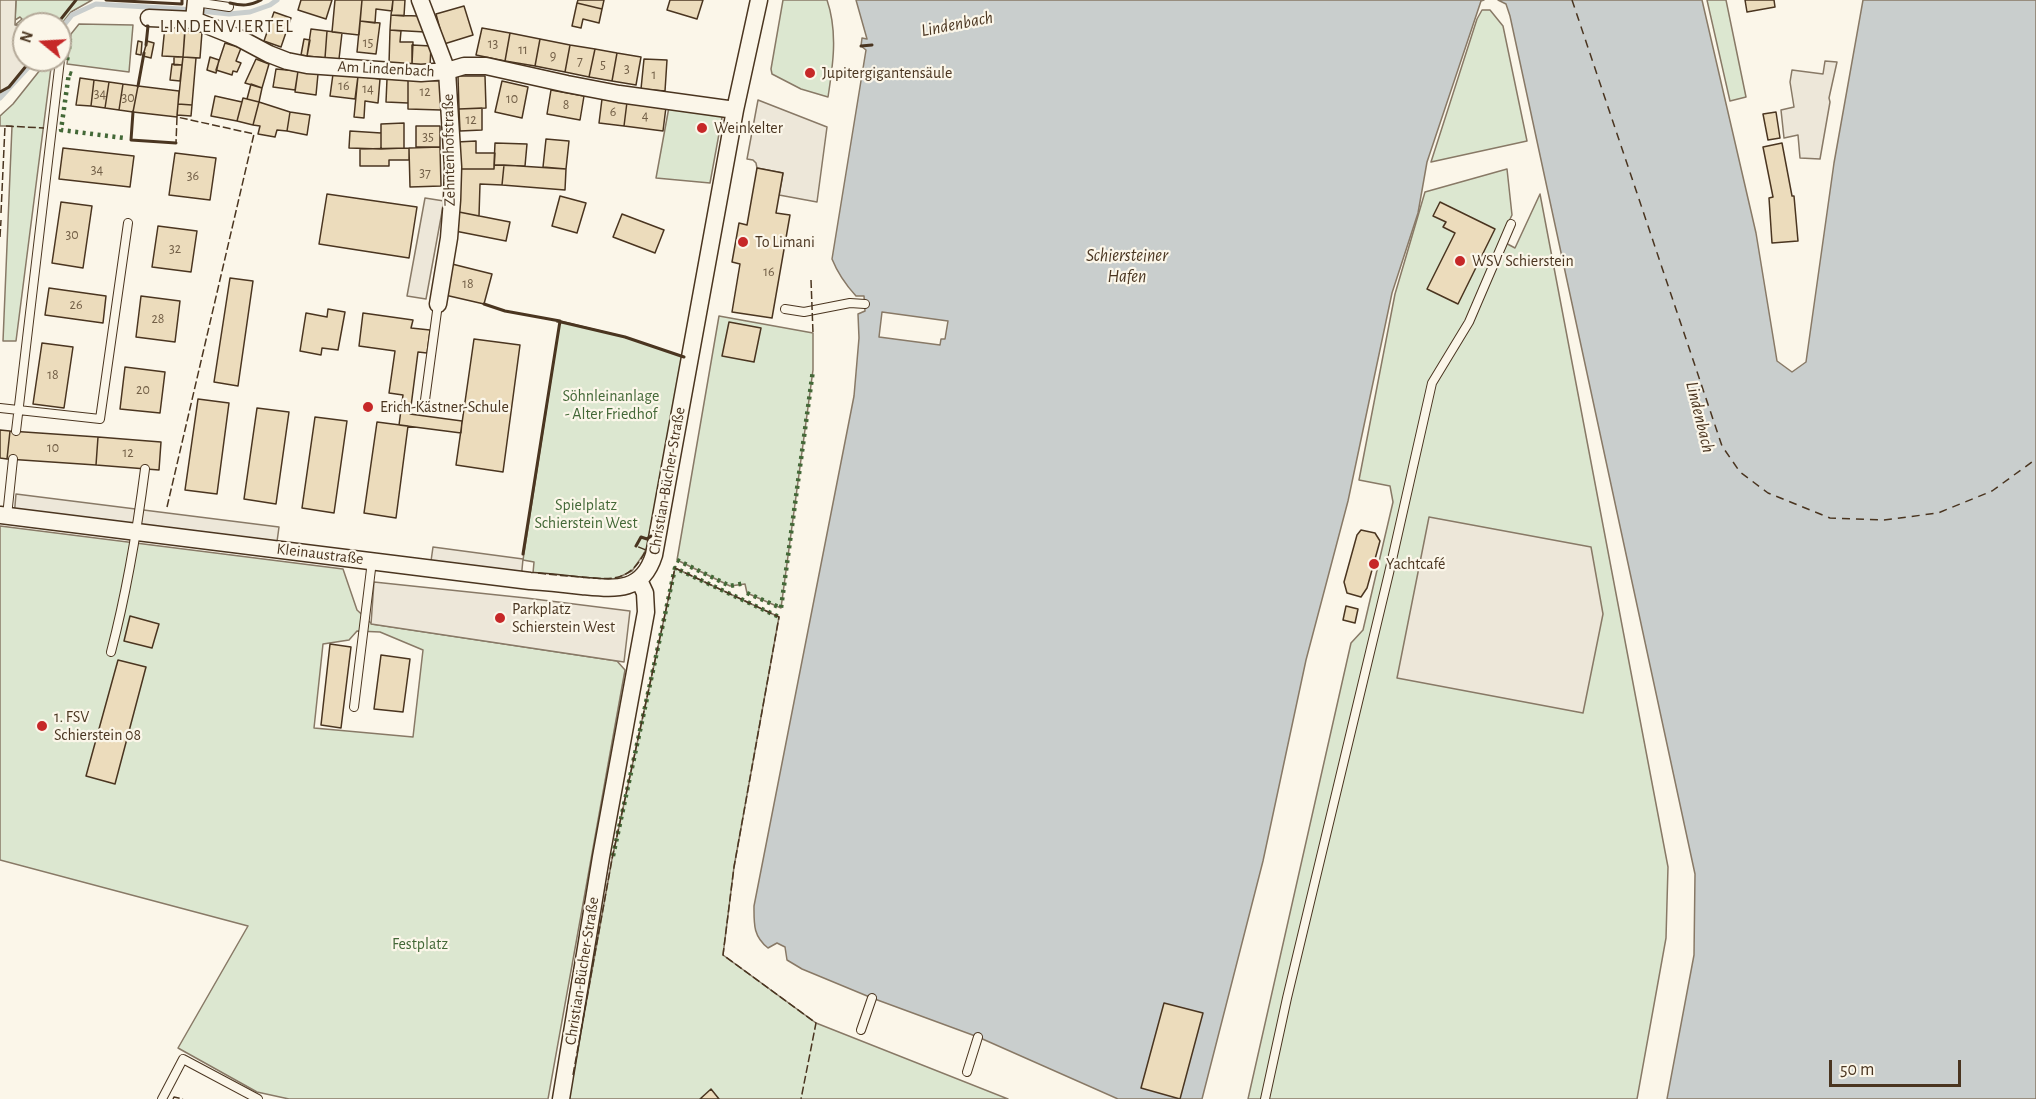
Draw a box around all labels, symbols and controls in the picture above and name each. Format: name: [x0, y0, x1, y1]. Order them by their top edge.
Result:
water label: Lindenbach: [919, 6, 995, 42]
north arrow: [12, 12, 72, 72]
district label: LINDENVIERTEL: [160, 16, 294, 38]
text: N: [17, 29, 36, 45]
house number: 15: [363, 35, 373, 51]
house number: 13: [488, 36, 498, 52]
house number: 11: [518, 42, 528, 58]
house number: 9: [550, 48, 556, 64]
house number: 7: [577, 53, 583, 69]
street label: Am Lindenbach: [337, 57, 435, 81]
house number: 5: [600, 57, 606, 73]
house number: 3: [624, 61, 630, 77]
place label: Jupitergigantensäule: [822, 63, 952, 83]
marker: Jupitergigantensäule: [803, 66, 817, 80]
house number: 1: [652, 67, 656, 83]
house number: 16: [338, 78, 350, 94]
house number: 14: [362, 81, 374, 97]
house number: 12: [419, 84, 431, 100]
house number: 34: [94, 86, 106, 102]
house number: 30: [121, 90, 135, 106]
house number: 10: [506, 91, 518, 107]
street label: Zehntenhofstraße: [438, 93, 460, 207]
house number: 8: [563, 97, 569, 113]
house number: 6: [610, 104, 616, 120]
house number: 4: [642, 108, 648, 124]
house number: 12: [465, 112, 477, 128]
place label: Weinkelter: [714, 118, 783, 138]
marker: Weinkelter: [695, 121, 709, 135]
house number: 35: [422, 129, 434, 145]
house number: 34: [91, 162, 103, 178]
house number: 37: [419, 165, 431, 181]
house number: 36: [187, 168, 199, 184]
house number: 30: [65, 227, 79, 243]
place label: To Limani: [755, 232, 815, 252]
marker: To Limani: [736, 235, 750, 249]
house number: 32: [169, 241, 181, 257]
water label: Schiersteiner Hafen: [1086, 245, 1168, 288]
place label: WSV Schierstein: [1472, 251, 1574, 271]
marker: WSV Schierstein: [1453, 254, 1467, 268]
house number: 16: [763, 264, 775, 280]
house number: 18: [462, 276, 474, 292]
house number: 26: [70, 297, 82, 313]
house number: 28: [151, 311, 165, 327]
house number: 18: [47, 367, 59, 383]
water label: Lindenbach: [1681, 379, 1719, 455]
house number: 20: [136, 382, 150, 398]
park label: Söhnleinanlage - Alter Friedhof: [563, 386, 659, 424]
place label: Erich-Kästner-Schule: [380, 397, 509, 417]
marker: Erich-Kästner-Schule: [361, 400, 375, 414]
street label: Christian-Bücher-Straße: [645, 406, 689, 556]
house number: 10: [47, 440, 59, 456]
house number: 12: [122, 445, 134, 461]
park label: Spielplatz Schierstein West: [534, 495, 638, 533]
street label: Kleinaustraße: [275, 539, 365, 569]
place label: Yachtcafé: [1386, 554, 1445, 574]
marker: Yachtcafé: [1367, 557, 1381, 571]
place label: Parkplatz Schierstein West: [512, 599, 615, 637]
marker: Parkplatz Schierstein West: [493, 611, 507, 625]
place label: 1. FSV Schierstein 08: [54, 707, 141, 745]
marker: 1. FSV Schierstein 08: [35, 719, 49, 733]
street label: Christian-Bücher-Straße: [561, 896, 603, 1046]
park label: Festplatz: [392, 934, 448, 954]
scale bar: [1832, 1048, 1964, 1086]
text: 50 m: [1840, 1061, 1874, 1079]

